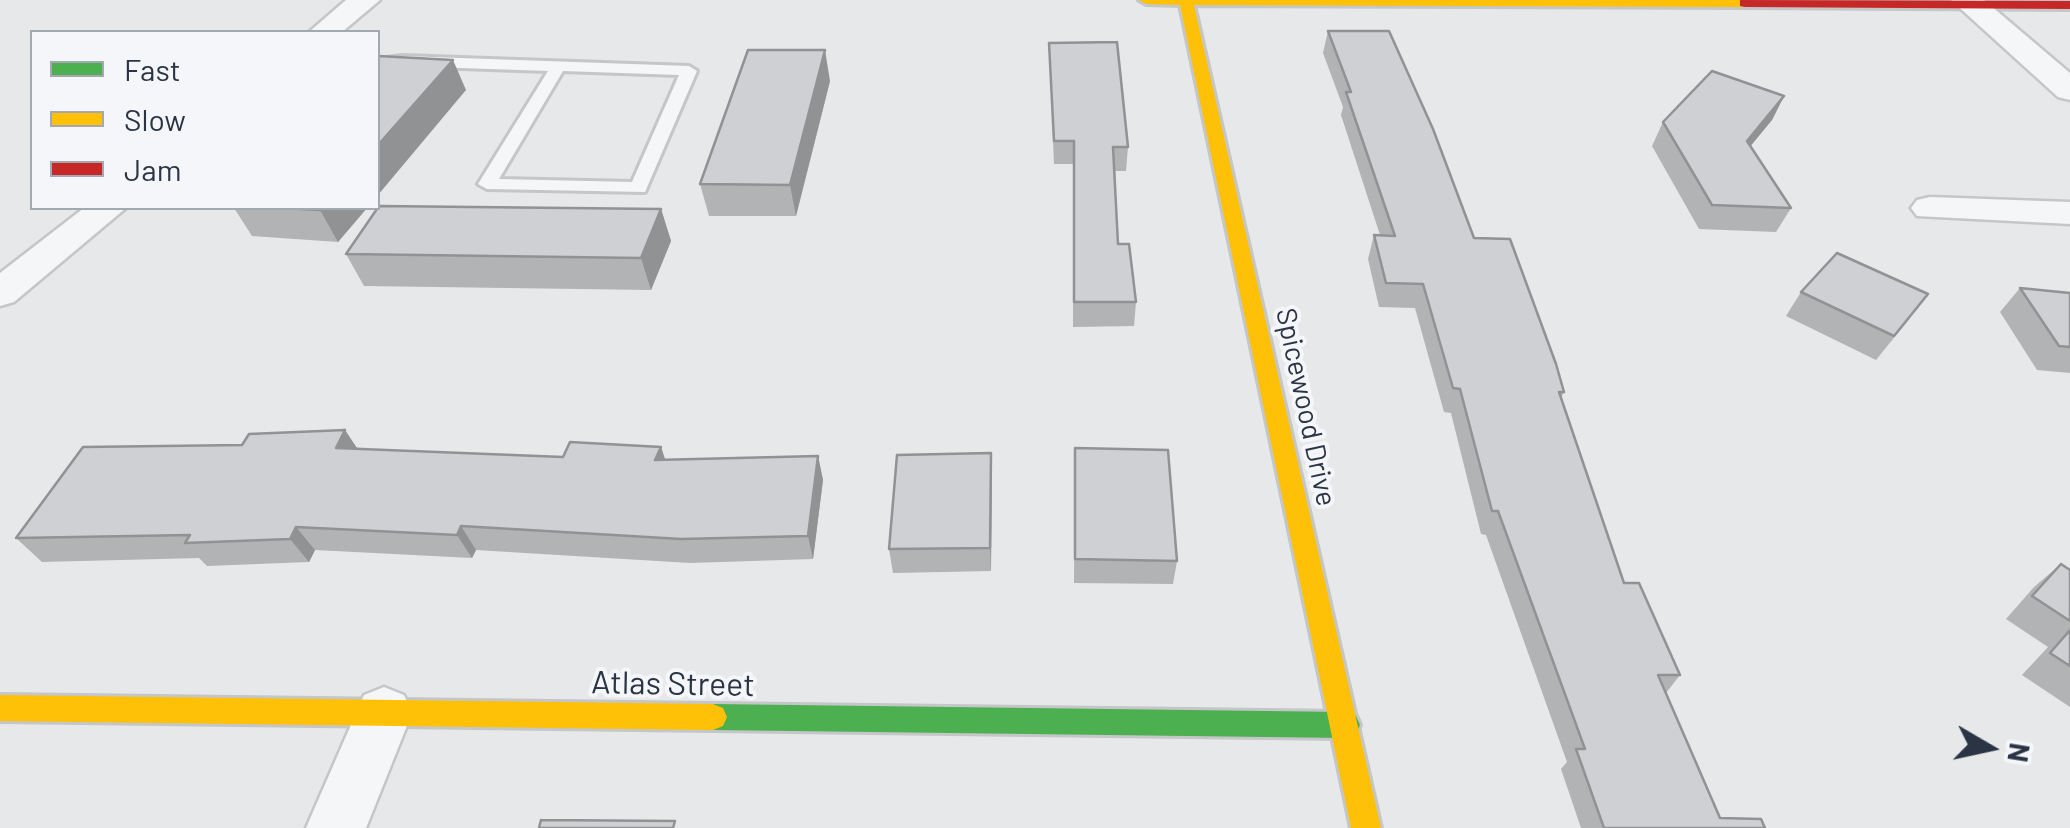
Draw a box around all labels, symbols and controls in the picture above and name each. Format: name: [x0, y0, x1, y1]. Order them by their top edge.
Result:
legend: [30, 30, 380, 210]
text: Fast: [124, 51, 181, 87]
text: Slow: [124, 101, 186, 137]
text: Jam: [124, 151, 181, 187]
street label: Spicewood Drive: [1269, 305, 1343, 509]
street label: Atlas Street: [591, 663, 755, 705]
north arrow: [1940, 698, 2040, 798]
text: N: [2001, 741, 2038, 765]

